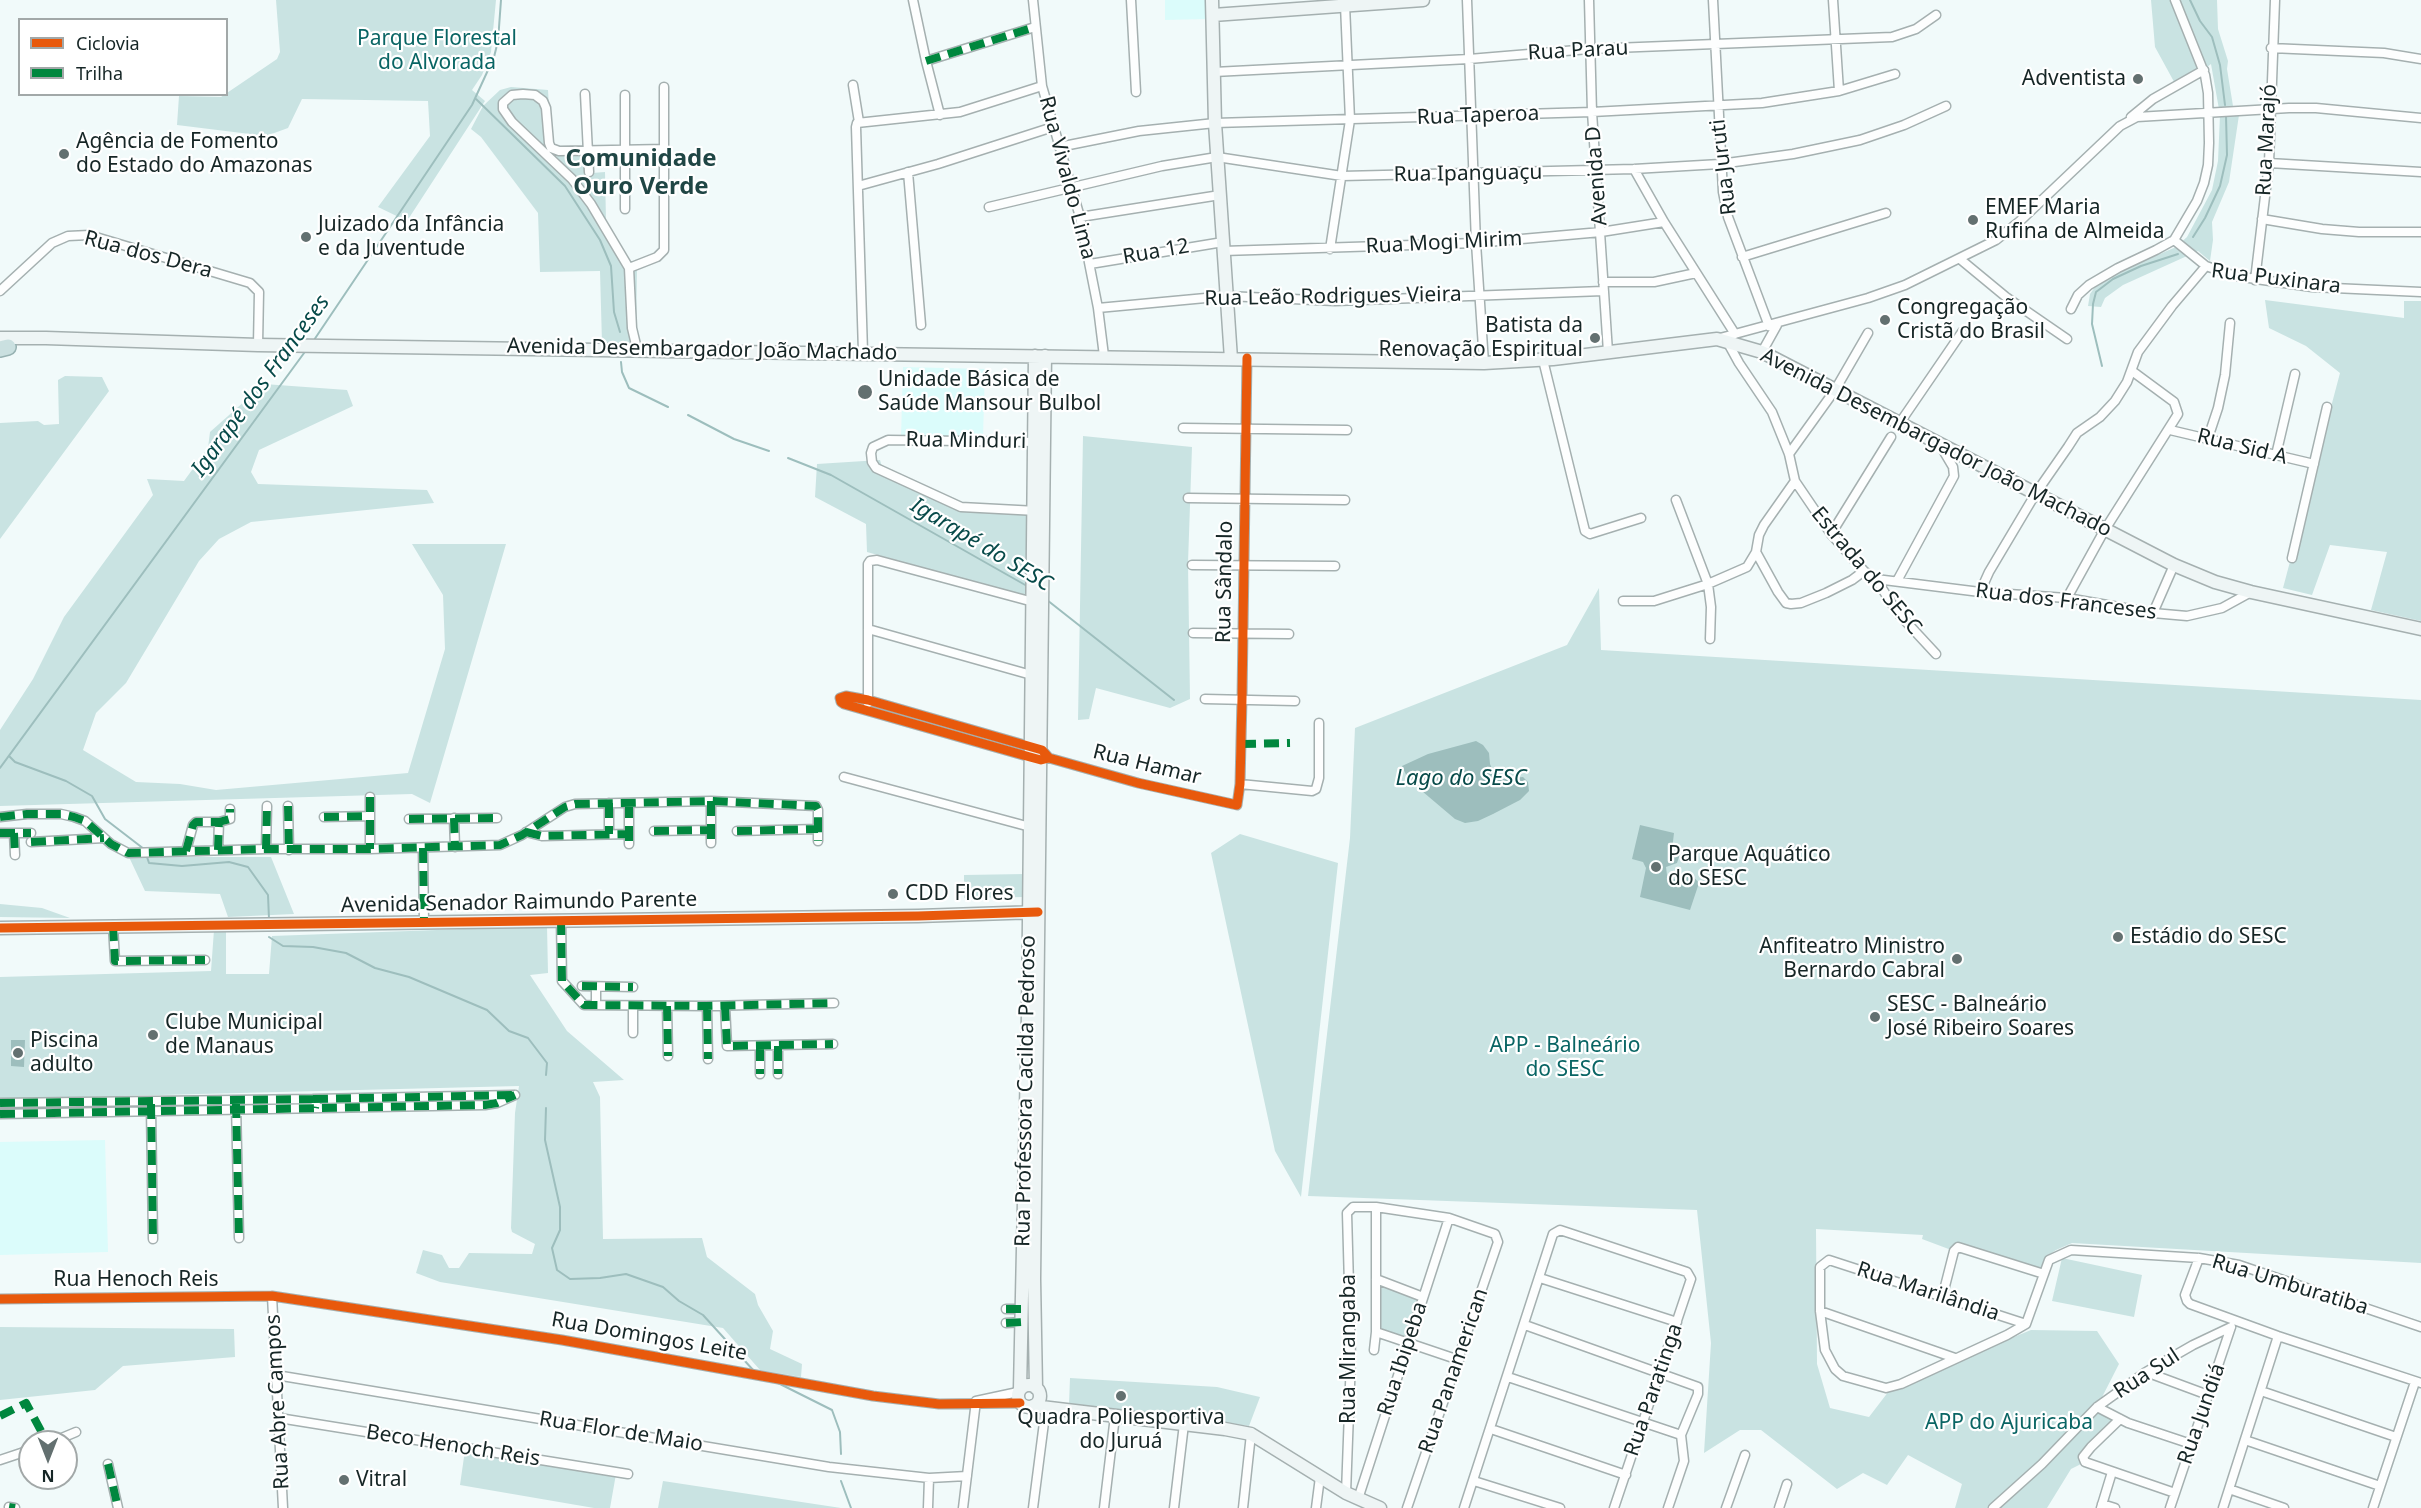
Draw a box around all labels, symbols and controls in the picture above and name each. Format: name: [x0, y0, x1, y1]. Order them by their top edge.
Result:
legend: [18, 18, 228, 96]
park label: Parque Florestal do Alvorada: [357, 26, 517, 76]
text: Ciclovia: [76, 31, 140, 55]
street label: Rua Parau: [1527, 36, 1629, 66]
text: Trilha: [76, 61, 123, 85]
place label: Adventista: [2022, 66, 2126, 92]
marker: Adventista: [2131, 72, 2145, 86]
street label: Rua Marajó: [2251, 83, 2283, 197]
street label: Rua Vivaldo Lima: [1033, 94, 1101, 262]
street label: Rua Taperoa: [1416, 101, 1540, 131]
street label: Rua Juruti: [1706, 118, 1742, 216]
street label: Avenida D: [1581, 125, 1613, 227]
place label: Agência de Fomento do Estado do Amazonas: [76, 129, 313, 179]
district label: Comunidade Ouro Verde: [565, 145, 717, 201]
marker: Agência de Fomento do Estado do Amazonas: [57, 147, 71, 161]
street label: Rua Ipanguaçu: [1393, 160, 1543, 188]
place label: EMEF Maria Rufina de Almeida: [1985, 195, 2165, 245]
place label: Juizado da Infância e da Juventude: [318, 212, 504, 262]
marker: EMEF Maria Rufina de Almeida: [1966, 213, 1980, 227]
street label: Rua dos Dera: [81, 226, 215, 284]
street label: Rua Mogi Mirim: [1365, 226, 1523, 260]
marker: Juizado da Infância e da Juventude: [299, 230, 313, 244]
street label: Rua 12: [1121, 234, 1191, 270]
street label: Rua Puxinara: [2210, 259, 2342, 299]
street label: Rua Leão Rodrigues Vieira: [1204, 282, 1462, 312]
water label: Igarapé dos Franceses: [186, 290, 336, 482]
place label: Congregação Cristã do Brasil: [1897, 295, 2045, 345]
place label: Batista da Renovação Espiritual: [1378, 313, 1583, 363]
marker: Congregação Cristã do Brasil: [1878, 313, 1892, 327]
marker: Batista da Renovação Espiritual: [1588, 331, 1602, 345]
street label: Avenida Desembargador João Machado: [507, 334, 897, 366]
street label: Avenida Desembargador João Machado: [1756, 343, 2116, 543]
place label: Unidade Básica de Saúde Mansour Bulbol: [878, 367, 1101, 417]
marker: Unidade Básica de Saúde Mansour Bulbol: [856, 383, 874, 401]
street label: Rua Sid A: [2194, 424, 2290, 470]
street label: Rua Minduri: [905, 427, 1027, 455]
water label: Igarapé do SESC: [906, 493, 1056, 597]
street label: Estrada do SESC: [1805, 502, 1927, 640]
street label: Rua Sândalo: [1211, 521, 1239, 643]
street label: Rua dos Franceses: [1974, 578, 2158, 626]
street label: Rua Hamar: [1090, 739, 1204, 791]
water label: Lago do SESC: [1395, 766, 1527, 792]
place label: Parque Aquático do SESC: [1668, 842, 1831, 892]
marker: Parque Aquático do SESC: [1649, 860, 1663, 874]
place label: CDD Flores: [905, 881, 1014, 907]
street label: Avenida Senador Raimundo Parente: [341, 887, 697, 919]
marker: CDD Flores: [886, 887, 900, 901]
place label: Estádio do SESC: [2130, 924, 2287, 950]
marker: Estádio do SESC: [2111, 930, 2125, 944]
place label: Anfiteatro Ministro Bernardo Cabral: [1759, 934, 1945, 984]
street label: Rua Professora Cacilda Pedroso: [1011, 935, 1041, 1247]
marker: Anfiteatro Ministro Bernardo Cabral: [1950, 952, 1964, 966]
place label: SESC - Balneário José Ribeiro Soares: [1887, 992, 2074, 1042]
place label: Clube Municipal de Manaus: [165, 1010, 323, 1060]
marker: SESC - Balneário José Ribeiro Soares: [1868, 1010, 1882, 1024]
place label: Piscina adulto: [30, 1028, 98, 1078]
marker: Clube Municipal de Manaus: [146, 1028, 160, 1042]
park label: APP - Balneário do SESC: [1490, 1033, 1640, 1083]
marker: Piscina adulto: [11, 1046, 25, 1060]
street label: Rua Umburatiba: [2209, 1249, 2371, 1321]
street label: Rua Marilândia: [1853, 1257, 2003, 1327]
street label: Rua Henoch Reis: [53, 1267, 219, 1293]
street label: Rua Mirangaba: [1336, 1274, 1362, 1424]
street label: Rua Panamerican: [1414, 1285, 1494, 1457]
street label: Rua Ibipeba: [1373, 1299, 1433, 1419]
street label: Rua Domingos Leite: [549, 1307, 749, 1367]
street label: Rua Abre Campos: [261, 1314, 295, 1490]
street label: Rua Paratinga: [1620, 1320, 1688, 1460]
street label: Rua Sul: [2109, 1343, 2185, 1405]
street label: Rua Jundiá: [2173, 1360, 2231, 1468]
marker: Quadra Poliesportiva do Juruá: [1114, 1389, 1128, 1403]
place label: Quadra Poliesportiva do Juruá: [1017, 1405, 1225, 1455]
street label: Rua Flor de Maio: [537, 1407, 705, 1457]
park label: APP do Ajuricaba: [1925, 1410, 2093, 1436]
street label: Beco Henoch Reis: [364, 1420, 542, 1472]
north arrow: [18, 1430, 78, 1490]
text: N: [42, 1465, 55, 1487]
place label: Vitral: [356, 1467, 407, 1493]
marker: Vitral: [337, 1473, 351, 1487]

